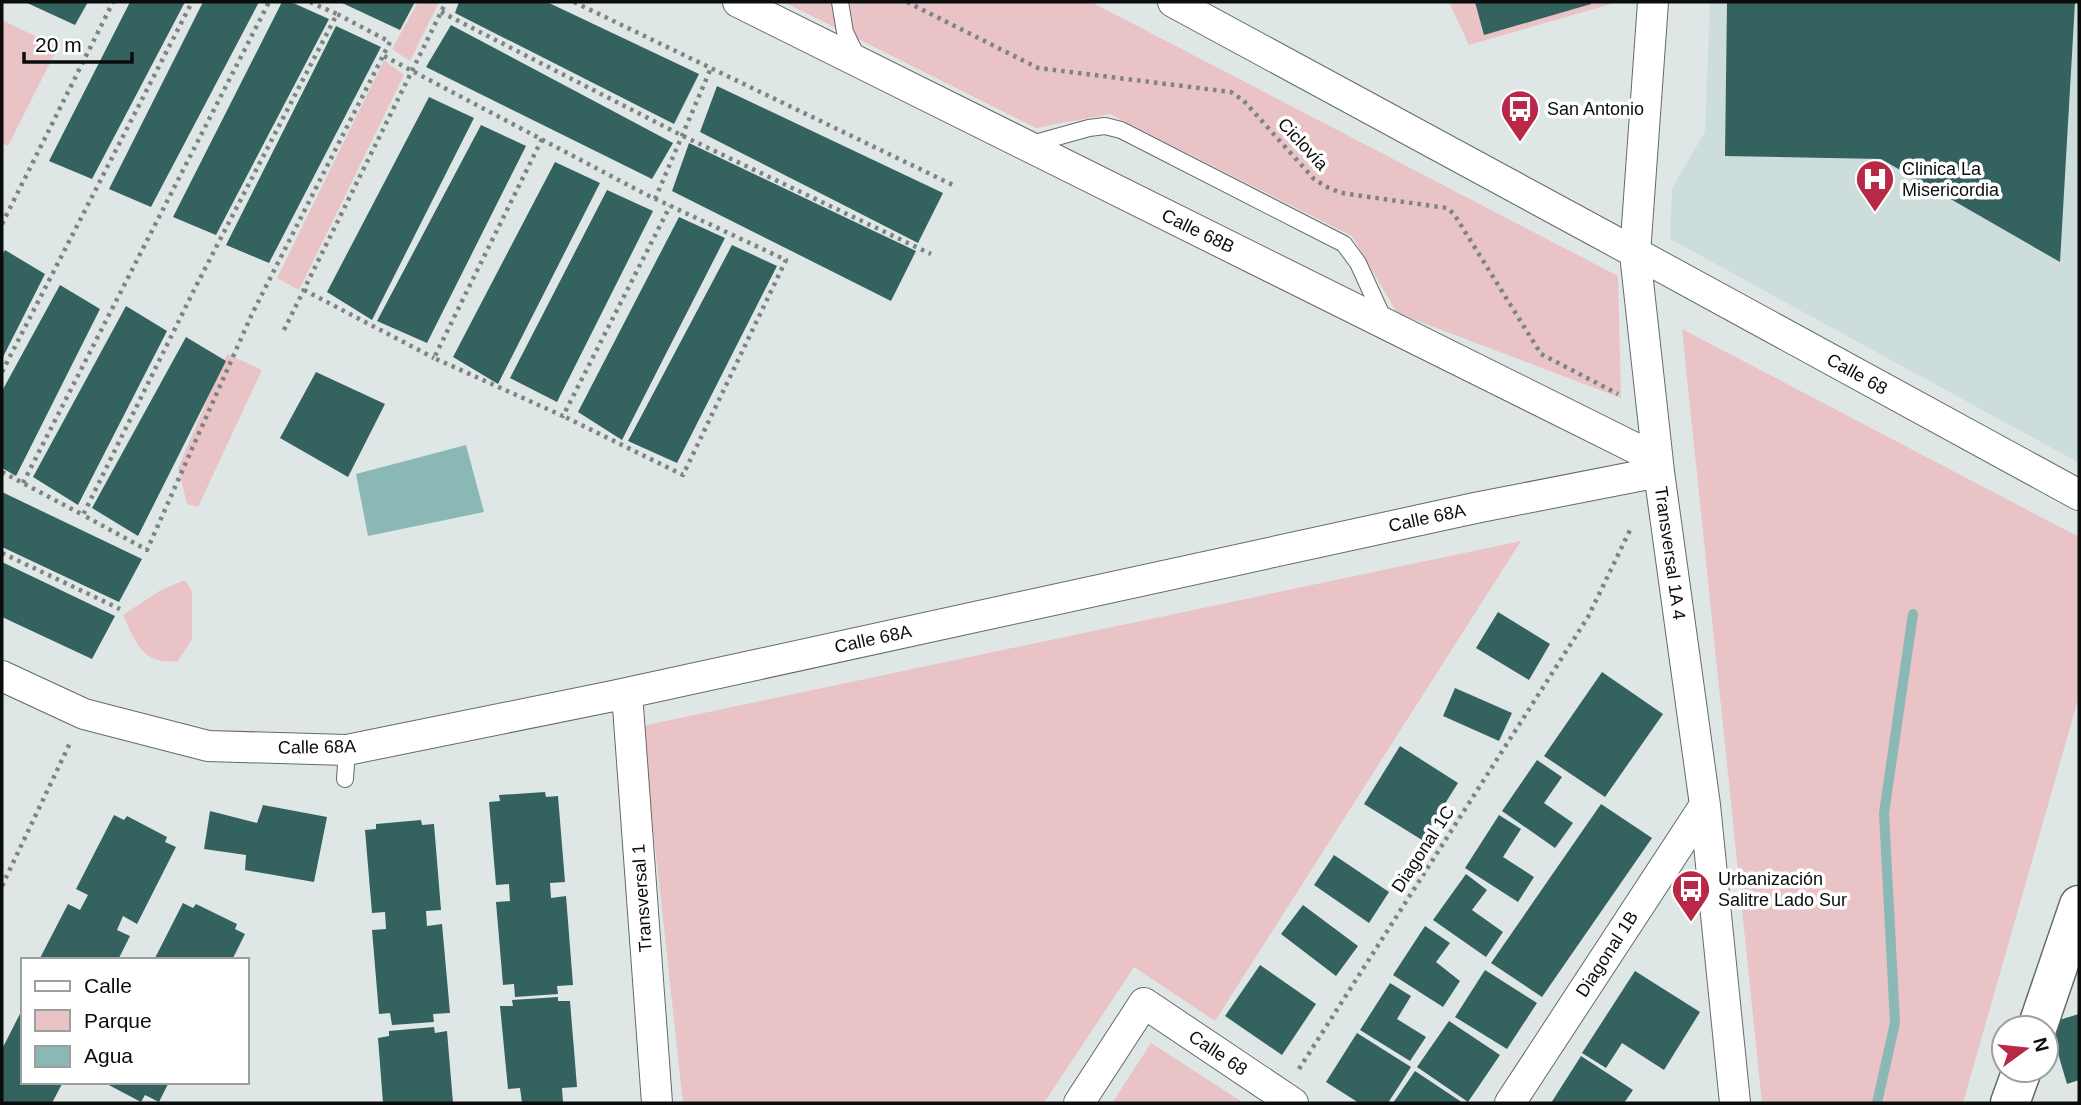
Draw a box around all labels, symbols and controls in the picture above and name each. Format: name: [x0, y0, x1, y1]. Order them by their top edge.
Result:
scale bar: [24, 21, 133, 65]
text: 20 m: [35, 33, 82, 56]
bus stop icon: San Antonio: [1499, 88, 1541, 143]
place label: San Antonio: [1547, 99, 1644, 119]
street label: Ciclovía: [1274, 114, 1333, 175]
hospital icon: Clinica La Misericordia: [1854, 158, 1896, 213]
place label: Clinica La Misericordia: [1902, 159, 2000, 200]
street label: Calle 68B: [1159, 205, 1237, 257]
street label: Calle 68: [1823, 349, 1891, 399]
street label: Transversal 1A 4: [1651, 485, 1689, 621]
street label: Calle 68A: [1387, 500, 1467, 536]
street label: Calle 68A: [833, 621, 913, 657]
street label: Calle 68A: [278, 736, 356, 758]
street label: Diagonal 1C: [1388, 802, 1458, 896]
street label: Transversal 1: [628, 843, 656, 953]
bus stop icon: Urbanización Salitre Lado Sur: [1670, 868, 1712, 923]
place label: Urbanización Salitre Lado Sur: [1718, 869, 1847, 910]
street label: Diagonal 1B: [1572, 907, 1642, 1001]
legend: [21, 958, 248, 1084]
text: Calle: [84, 974, 132, 997]
text: Parque: [84, 1009, 152, 1032]
north arrow: [1990, 1014, 2060, 1084]
street label: Calle 68: [1185, 1026, 1251, 1080]
text: N: [2029, 1035, 2053, 1054]
text: Agua: [84, 1044, 133, 1067]

